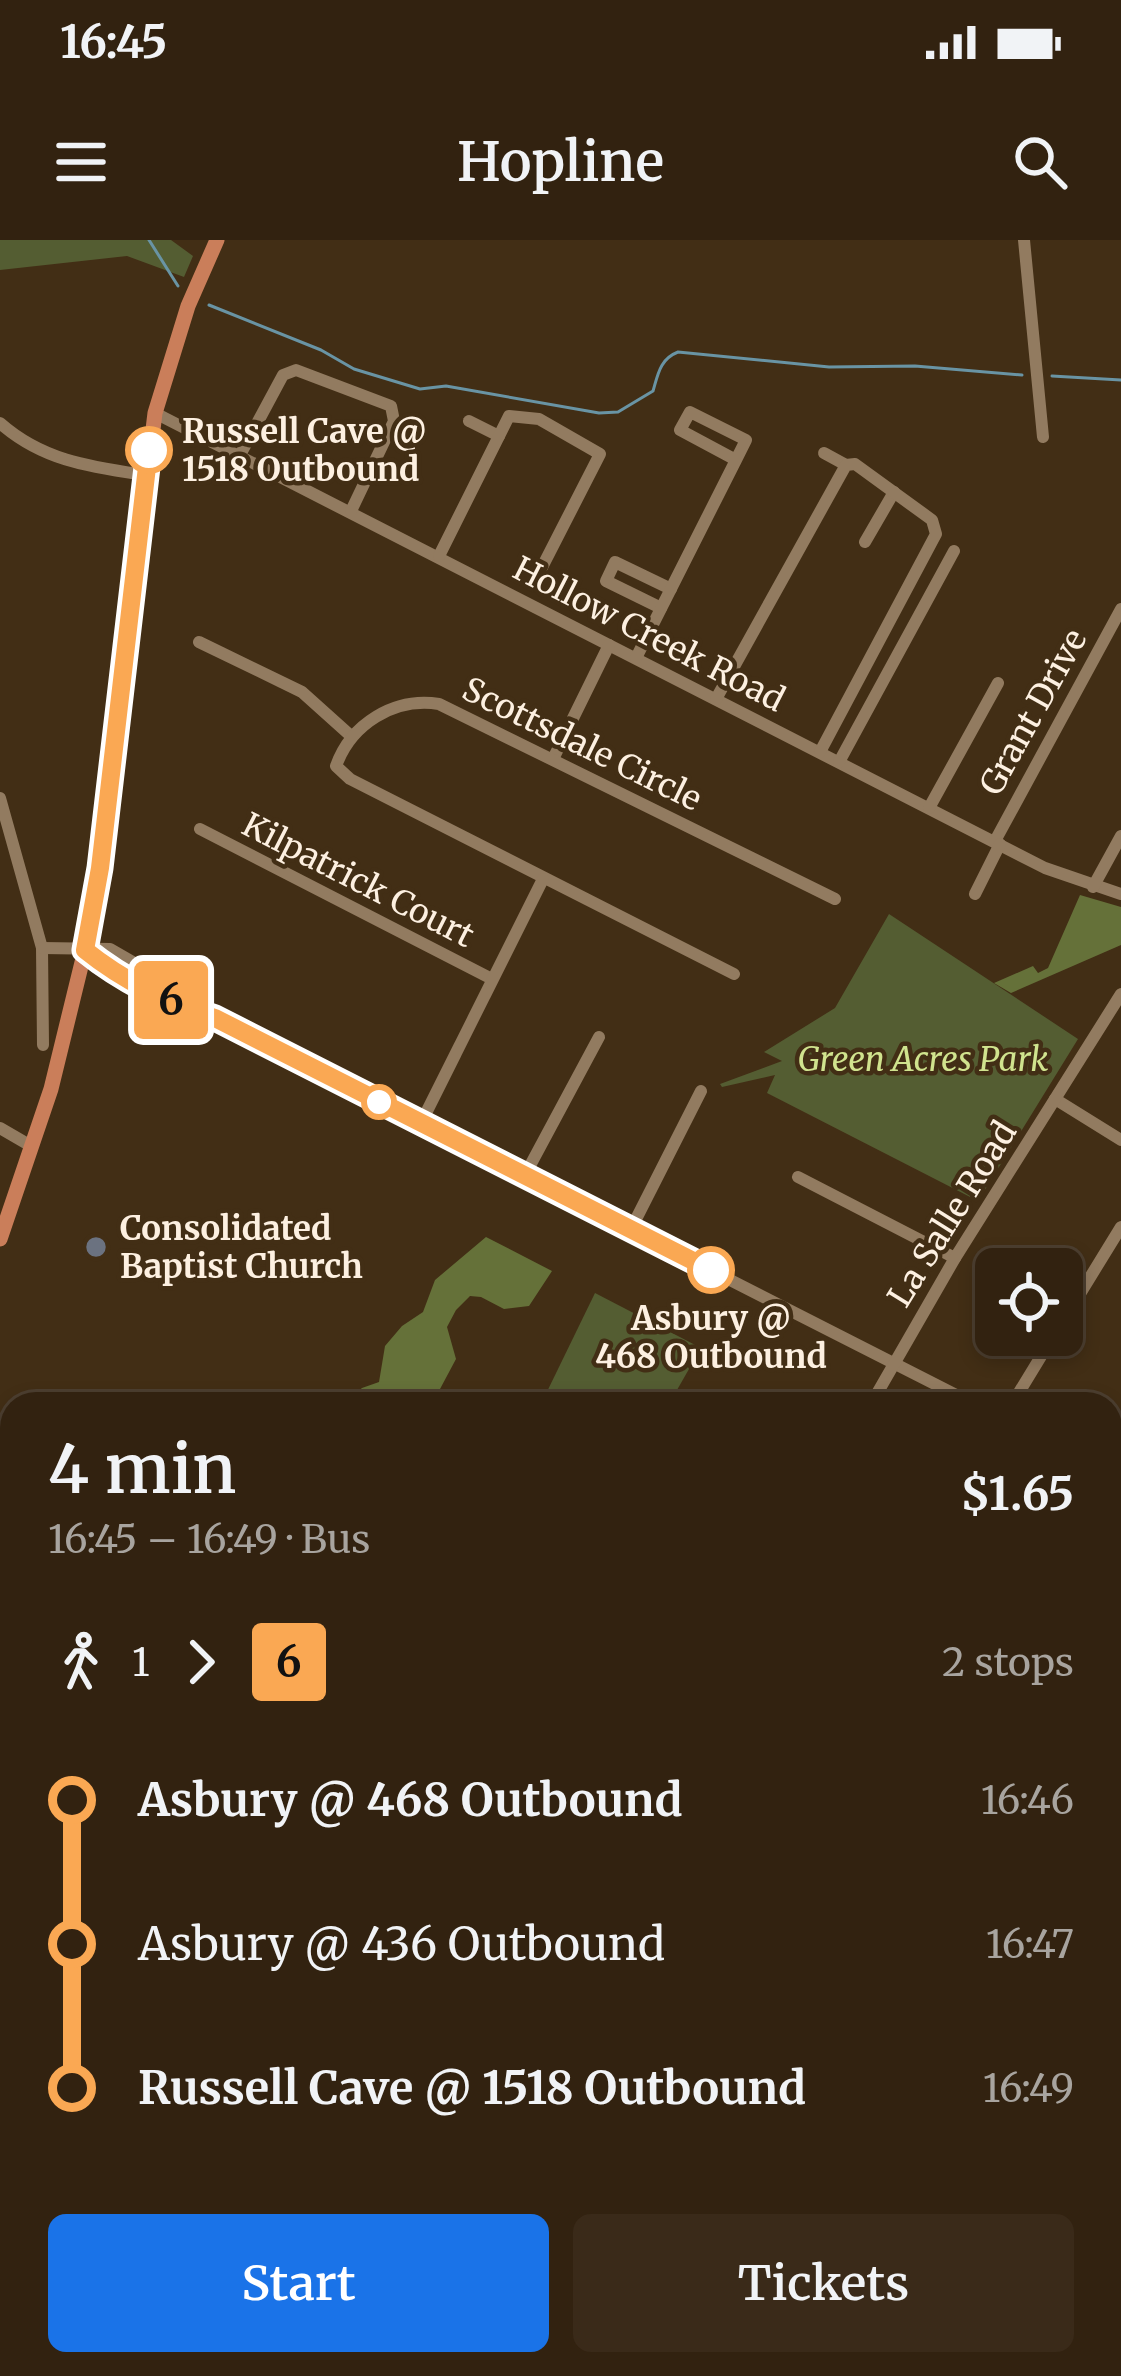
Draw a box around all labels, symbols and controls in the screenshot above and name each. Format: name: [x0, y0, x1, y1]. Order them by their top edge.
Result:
text: 16:45: [60, 14, 167, 70]
text: Hopline: [457, 128, 664, 196]
icon: menu: [48, 129, 114, 195]
icon: search: [1007, 129, 1073, 195]
place label: Russell Cave @ 1518 Outbound: [182, 411, 427, 490]
marker: Russell Cave @ 1518 Outbound: [127, 428, 171, 472]
street label: Hollow Creek Road: [506, 548, 792, 720]
street label: Grant Drive: [971, 622, 1095, 802]
street label: Scottsdale Circle: [456, 668, 708, 820]
street label: Kilpatrick Court: [235, 804, 481, 956]
line badge: 6: [132, 961, 210, 1039]
text: 6: [158, 974, 184, 1026]
park label: Green Acres Park: [798, 1039, 1048, 1080]
unlabelled marker: [363, 1086, 395, 1118]
street label: La Salle Road: [879, 1114, 1025, 1314]
place label: Consolidated Baptist Church: [120, 1208, 363, 1287]
marker: Consolidated Baptist Church: [83, 1234, 109, 1260]
marker: Asbury @ 468 Outbound: [689, 1248, 733, 1292]
map controls: [975, 1248, 1083, 1356]
button: locate: [975, 1248, 1083, 1356]
place label: Asbury @ 468 Outbound: [595, 1298, 827, 1377]
text: 4 min: [48, 1428, 237, 1511]
text: $1.65: [960, 1466, 1074, 1522]
text: 16:45 – 16:49 · Bus: [48, 1515, 370, 1564]
icon: walk: [48, 1629, 114, 1695]
icon: forward: [168, 1629, 234, 1695]
text: 6: [276, 1636, 302, 1688]
text: 1: [132, 1638, 150, 1687]
text: 2 stops: [942, 1638, 1074, 1687]
text: Asbury @ 468 Outbound: [138, 1772, 682, 1828]
text: 16:46: [981, 1776, 1074, 1825]
text: Asbury @ 436 Outbound: [138, 1916, 665, 1972]
text: 16:47: [986, 1920, 1074, 1969]
text: Russell Cave @ 1518 Outbound: [138, 2060, 806, 2116]
text: 16:49: [983, 2064, 1074, 2113]
button: Start: [48, 2214, 549, 2352]
button: Tickets: [573, 2214, 1074, 2352]

